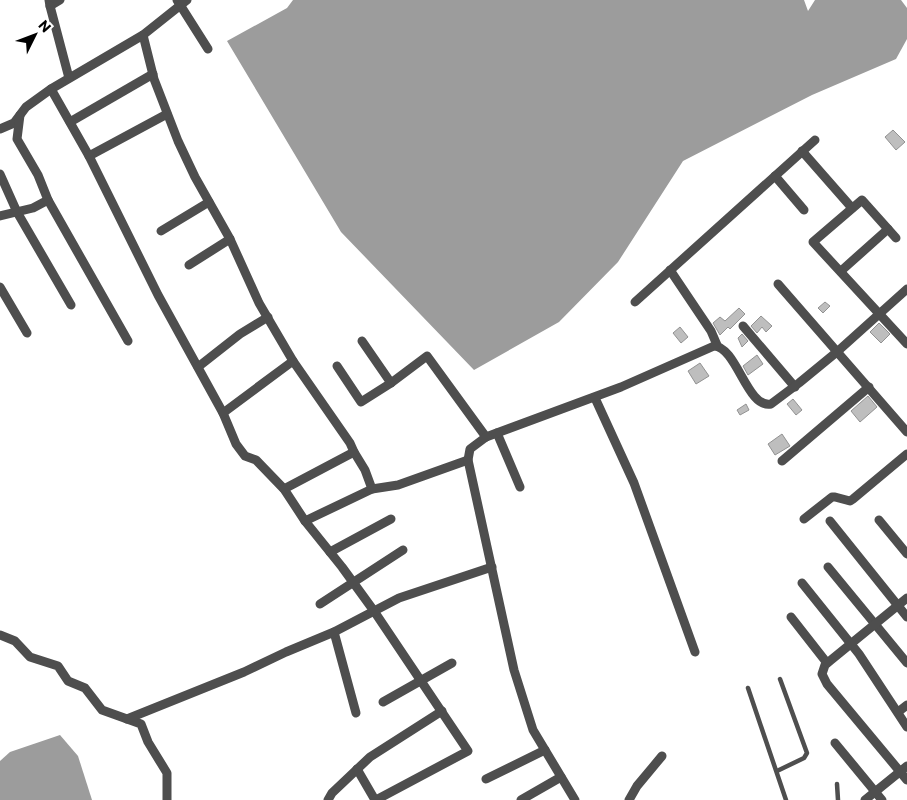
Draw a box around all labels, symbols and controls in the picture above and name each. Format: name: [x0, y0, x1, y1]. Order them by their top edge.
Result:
north arrow: [10, 10, 60, 60]
text: N: [35, 16, 55, 36]

